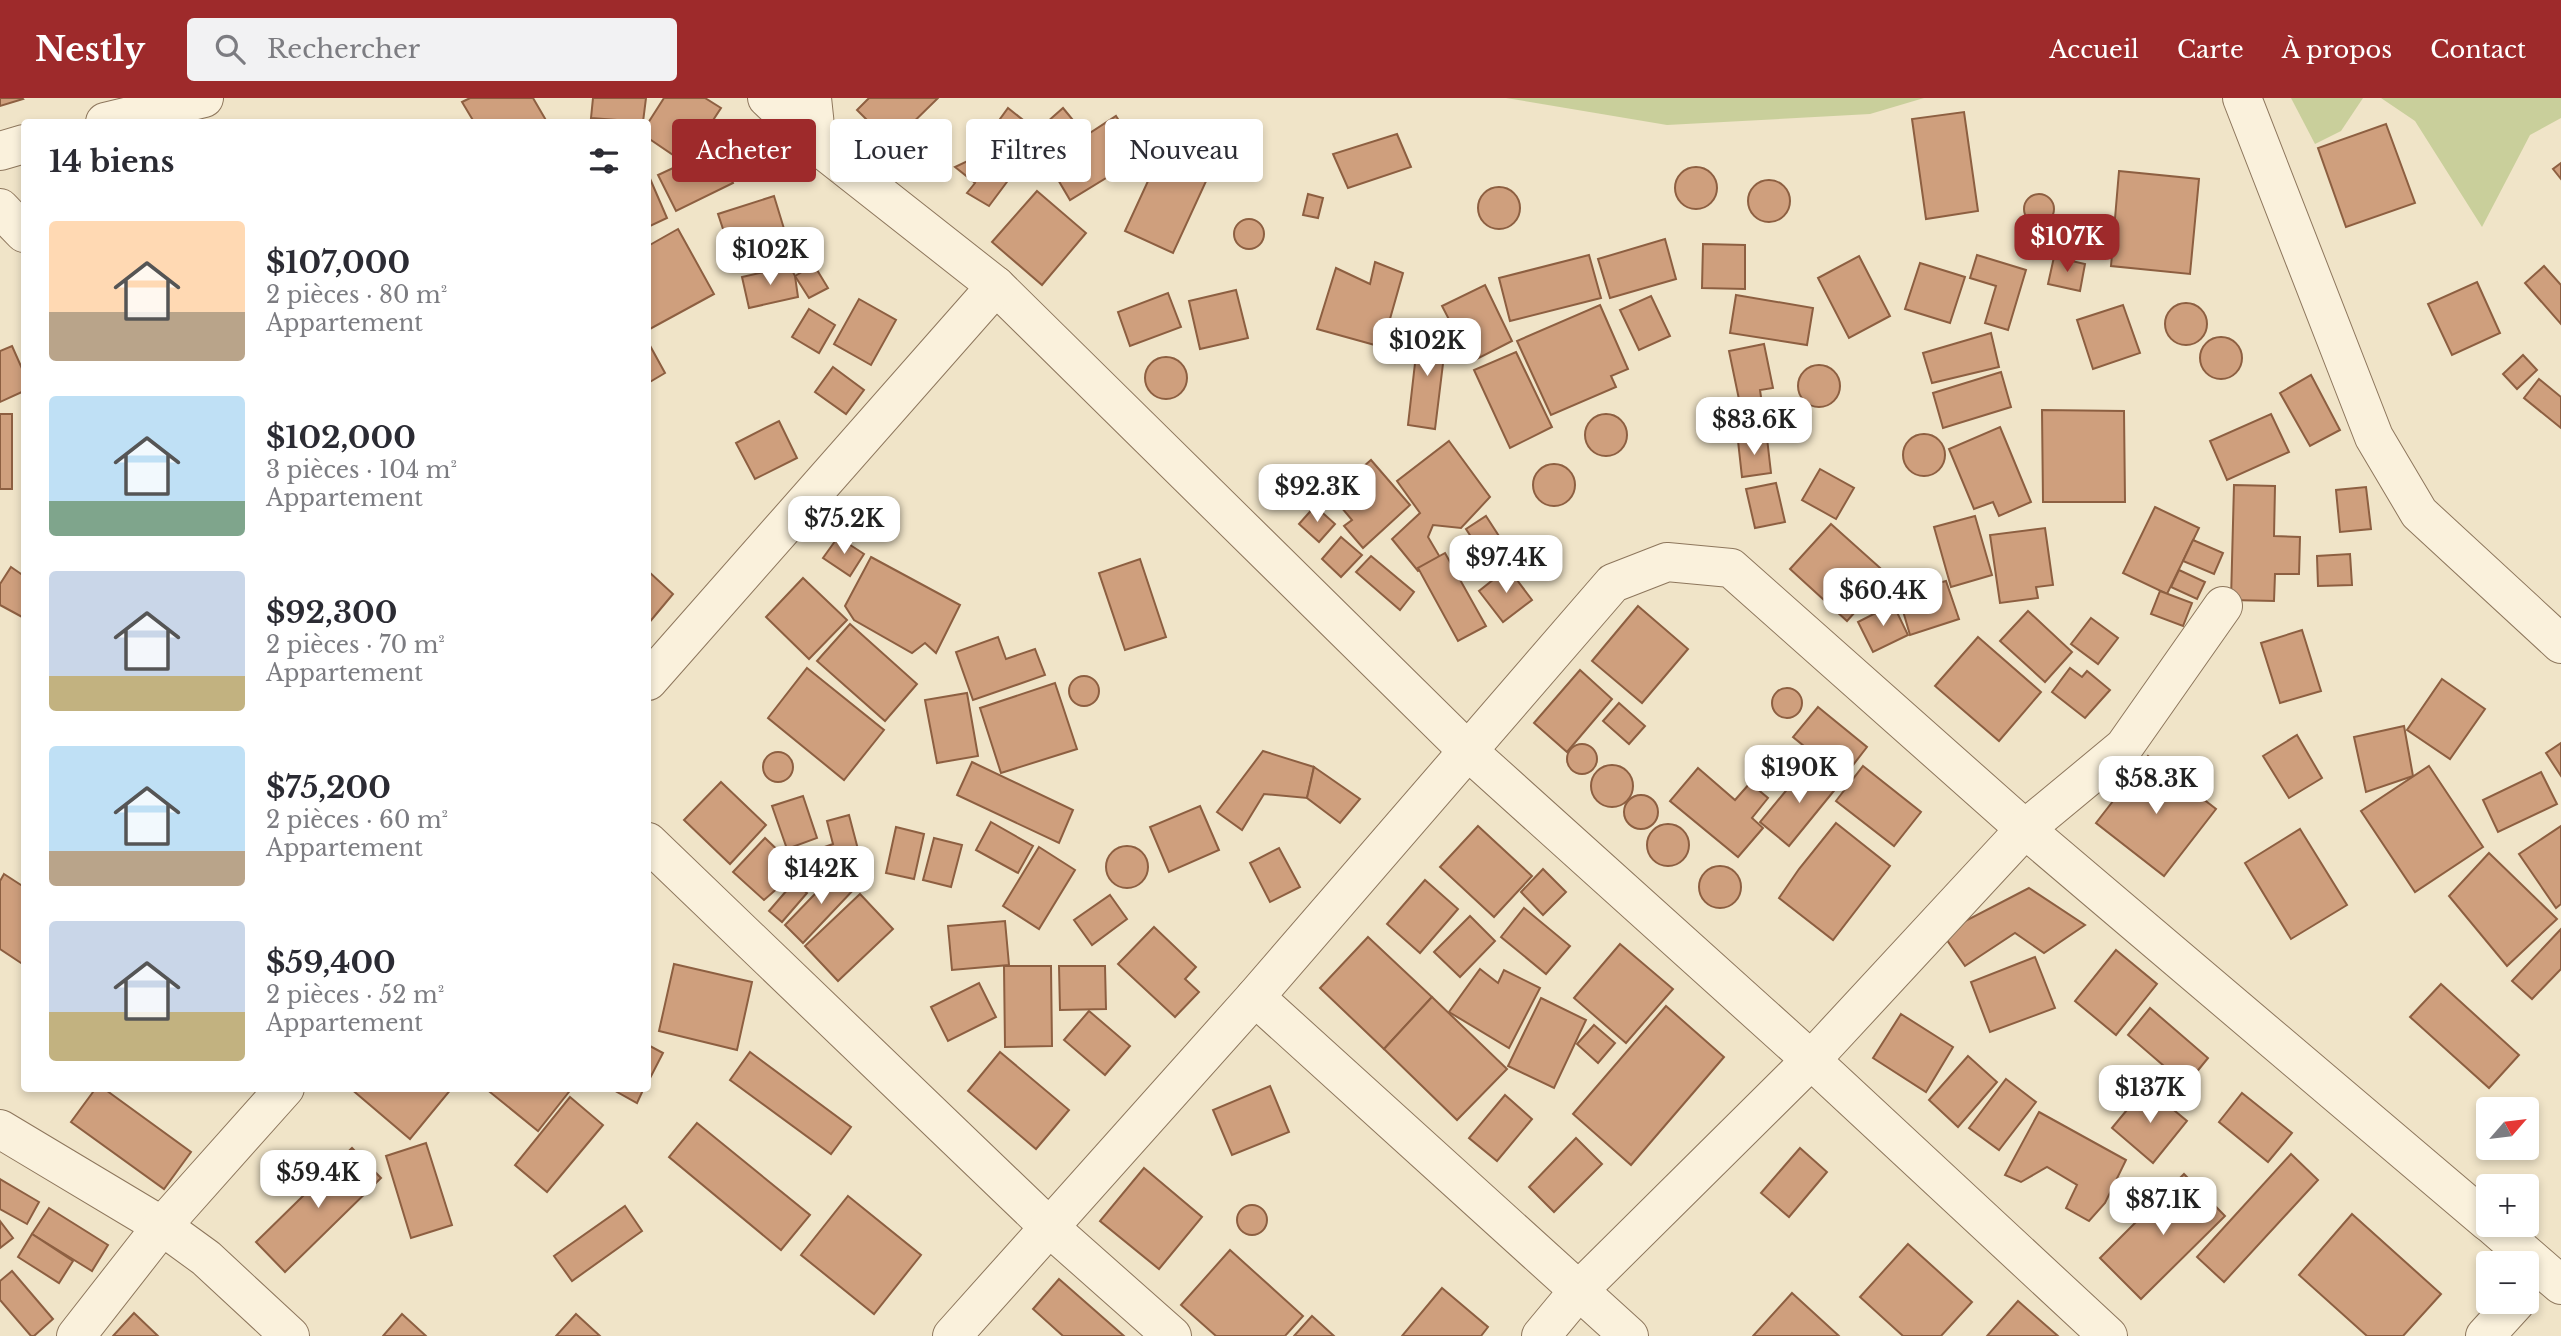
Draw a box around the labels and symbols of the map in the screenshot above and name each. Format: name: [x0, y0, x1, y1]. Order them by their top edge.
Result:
pin: $107K: [2018, 214, 2116, 274]
pin: $102K: [721, 228, 819, 287]
pin: $102K: [1378, 318, 1476, 378]
pin: $83.6K: [1697, 398, 1811, 457]
pin: $92.3K: [1260, 464, 1374, 524]
pin: $75.2K: [787, 496, 901, 556]
pin: $97.4K: [1449, 536, 1563, 595]
pin: $60.4K: [1826, 568, 1940, 628]
pin: $190K: [1750, 746, 1848, 805]
pin: $58.3K: [2099, 756, 2213, 816]
pin: $142K: [772, 846, 870, 906]
pin: $137K: [2101, 1066, 2199, 1125]
north arrow: [2476, 1097, 2539, 1160]
pin: $59.4K: [261, 1150, 375, 1210]
pin: $87.1K: [2106, 1178, 2220, 1237]

